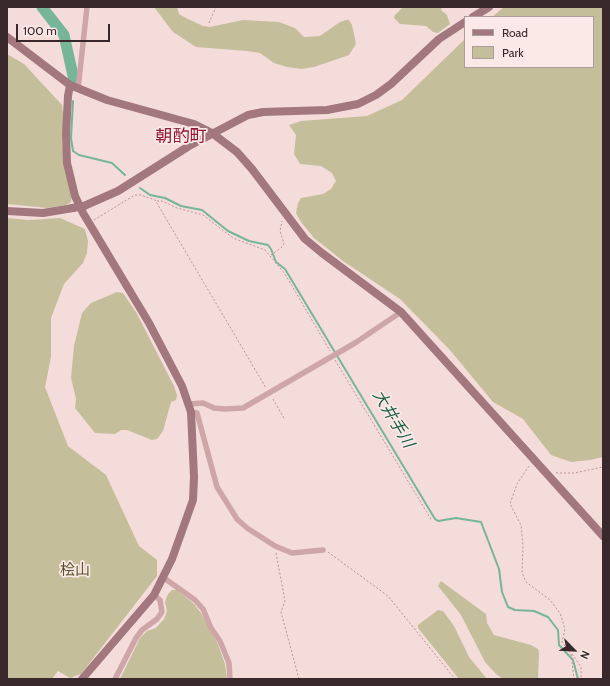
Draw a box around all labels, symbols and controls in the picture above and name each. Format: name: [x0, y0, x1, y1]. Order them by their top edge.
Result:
scale bar: [18, 16, 112, 42]
legend: [464, 16, 594, 68]
text: 100 m: [23, 23, 57, 38]
text: Road: [502, 25, 528, 40]
text: Park: [502, 45, 524, 60]
district label: 朝酌町: [156, 127, 206, 147]
water label: 大井手川: [368, 387, 418, 451]
park label: 桧山: [60, 562, 90, 580]
north arrow: [554, 630, 594, 670]
text: N: [577, 648, 593, 661]

